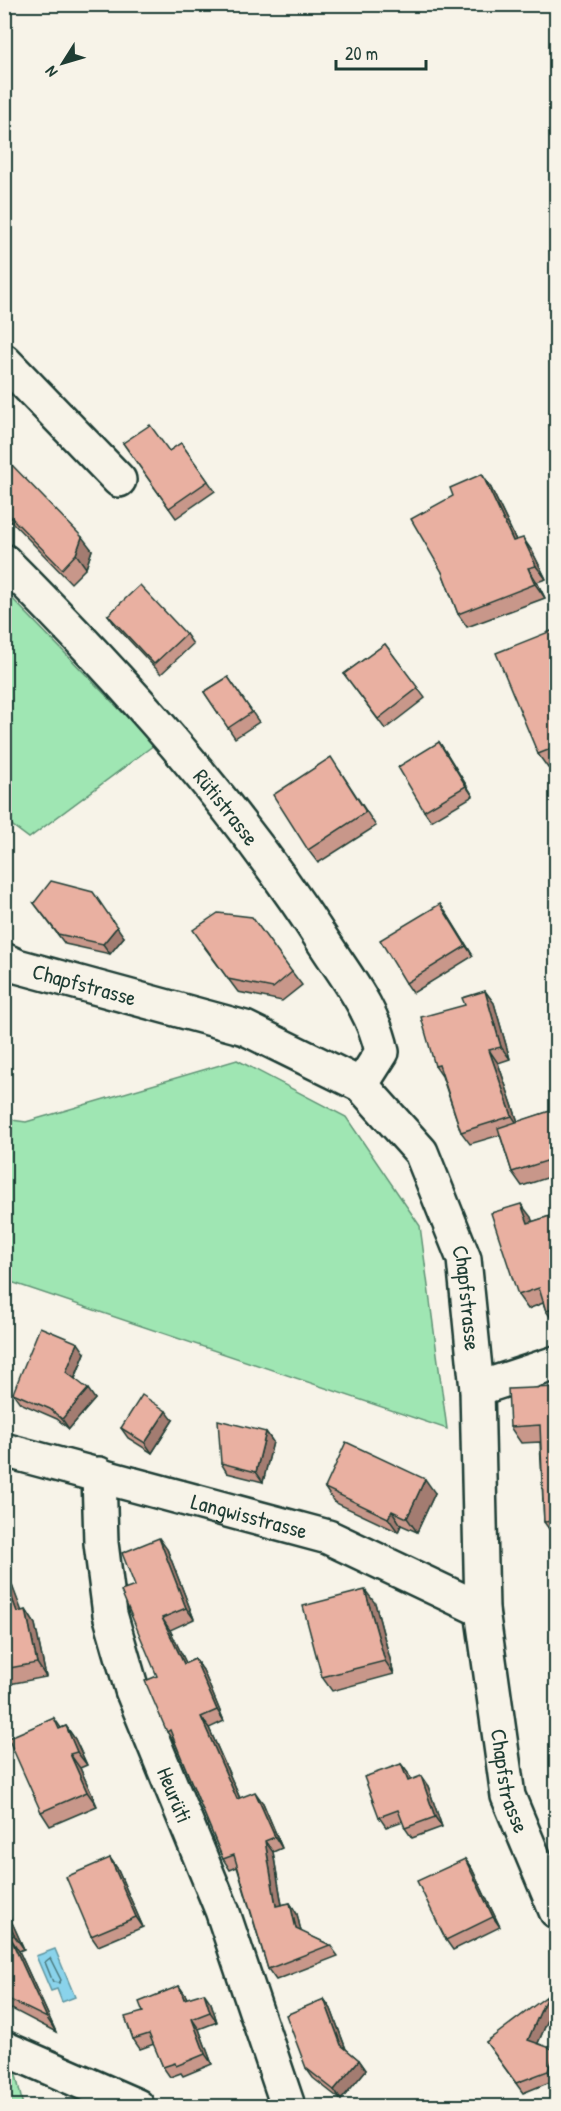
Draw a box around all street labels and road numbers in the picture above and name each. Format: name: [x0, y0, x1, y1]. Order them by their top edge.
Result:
street label: Rütistrasse: [187, 762, 266, 852]
street label: Chapfstrasse: [29, 956, 140, 1013]
street label: Chapfstrasse: [445, 1240, 488, 1352]
street label: Langwisstrasse: [188, 1486, 311, 1546]
street label: Chapfstrasse: [484, 1727, 537, 1837]
street label: Heurüti: [150, 1762, 200, 1827]

